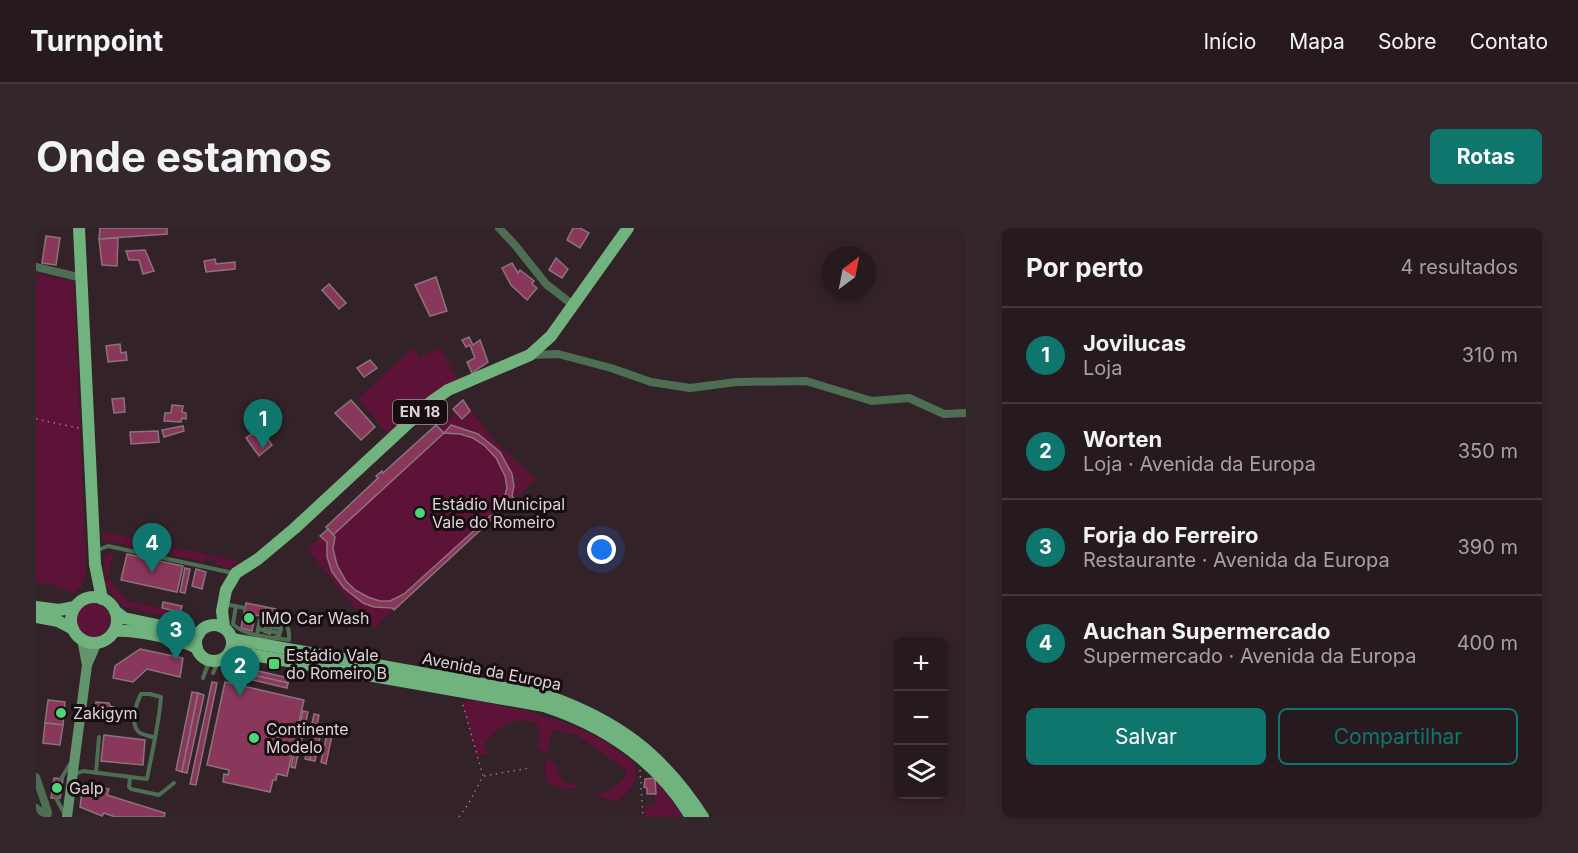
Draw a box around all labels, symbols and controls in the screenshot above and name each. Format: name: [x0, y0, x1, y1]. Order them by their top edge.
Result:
text: Turnpoint: [30, 24, 163, 58]
text: Início: [1203, 29, 1256, 54]
text: Mapa: [1289, 29, 1345, 54]
text: Sobre: [1378, 29, 1437, 54]
text: Contato: [1470, 29, 1548, 54]
button: Rotas: [1430, 129, 1542, 184]
text: Onde estamos: [36, 131, 332, 182]
north arrow: [822, 246, 876, 300]
text: Por perto: [1026, 252, 1144, 283]
text: 4 resultados: [1400, 255, 1518, 279]
text: Jovilucas: [1083, 330, 1186, 356]
text: 1: [1041, 343, 1050, 367]
text: 310 m: [1462, 343, 1518, 367]
text: Loja: [1083, 356, 1122, 380]
pin: 1: [244, 400, 282, 449]
road number: EN 18: [393, 400, 447, 424]
text: Worten: [1083, 426, 1162, 452]
text: 2: [1039, 439, 1052, 463]
text: 350 m: [1458, 439, 1518, 463]
text: Loja · Avenida da Europa: [1083, 452, 1316, 476]
place label: Estádio Municipal Vale do Romeiro: [432, 494, 565, 532]
marker: Estádio Municipal Vale do Romeiro: [413, 506, 427, 520]
text: Forja do Ferreiro: [1083, 522, 1258, 548]
pin: 4: [132, 524, 172, 573]
your location: [587, 535, 616, 564]
text: 3: [1039, 535, 1052, 559]
text: 390 m: [1457, 535, 1518, 559]
text: Restaurante · Avenida da Europa: [1083, 548, 1390, 572]
place label: IMO Car Wash: [261, 608, 370, 628]
pin: 3: [156, 610, 196, 660]
marker: IMO Car Wash: [242, 611, 256, 625]
text: Auchan Supermercado: [1083, 618, 1331, 644]
text: 4: [1039, 631, 1052, 655]
text: 400 m: [1457, 631, 1518, 655]
map controls: [894, 637, 948, 799]
button: +: [894, 637, 948, 691]
text: Supermercado · Avenida da Europa: [1083, 644, 1416, 668]
place label: Estádio Vale do Romeiro B: [286, 645, 387, 683]
pin: 2: [220, 646, 260, 696]
street label: Avenida da Europa: [421, 648, 563, 694]
marker: Estádio Vale do Romeiro B: [267, 657, 281, 671]
button: −: [894, 691, 948, 745]
place label: Zakigym: [73, 703, 138, 723]
marker: Zakigym: [54, 706, 68, 720]
button: Salvar: [1026, 708, 1266, 765]
button: Compartilhar: [1278, 708, 1518, 765]
place label: Continente Modelo: [266, 719, 348, 757]
marker: Continente Modelo: [247, 731, 261, 745]
button: layers: [894, 745, 948, 799]
place label: Galp: [69, 778, 104, 798]
marker: Galp: [50, 781, 64, 795]

